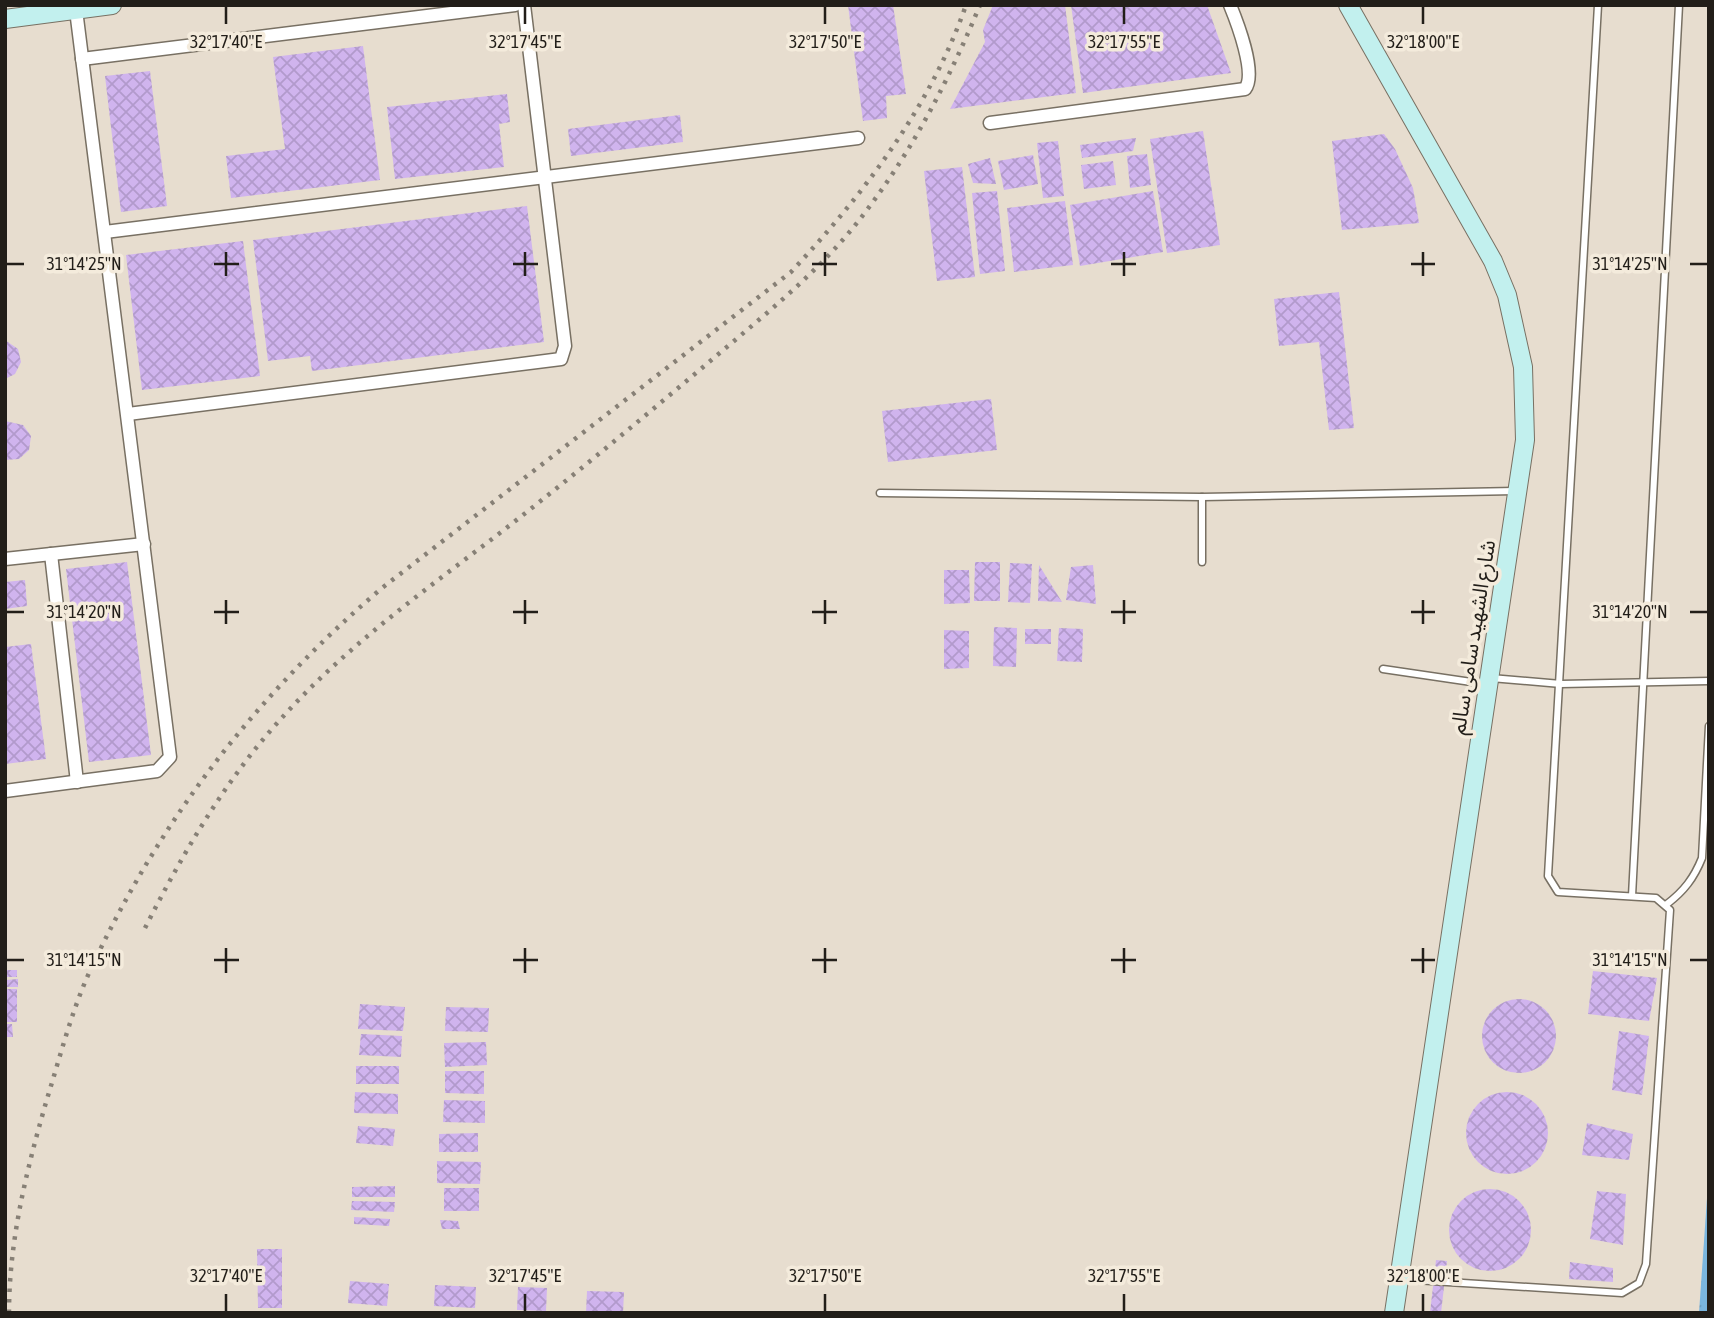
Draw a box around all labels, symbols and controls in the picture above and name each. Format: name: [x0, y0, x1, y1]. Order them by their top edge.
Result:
text: 32°17'40"E: [190, 31, 262, 52]
text: 32°17'45"E: [489, 31, 561, 52]
text: 32°17'50"E: [789, 31, 861, 52]
text: 32°17'55"E: [1088, 31, 1160, 52]
text: 32°18'00"E: [1387, 31, 1459, 52]
text: 31°14'25"N: [46, 253, 122, 274]
text: 31°14'25"N: [1592, 253, 1668, 274]
street label: شارع الشهيد سامى سالم: [1445, 538, 1503, 737]
text: 31°14'20"N: [46, 601, 122, 622]
text: 31°14'20"N: [1592, 601, 1668, 622]
text: 31°14'15"N: [46, 949, 122, 970]
text: 31°14'15"N: [1592, 949, 1668, 970]
text: 32°17'40"E: [190, 1265, 262, 1286]
text: 32°17'45"E: [489, 1265, 561, 1286]
text: 32°17'50"E: [789, 1265, 861, 1286]
text: 32°17'55"E: [1088, 1265, 1160, 1286]
text: 32°18'00"E: [1387, 1265, 1459, 1286]

